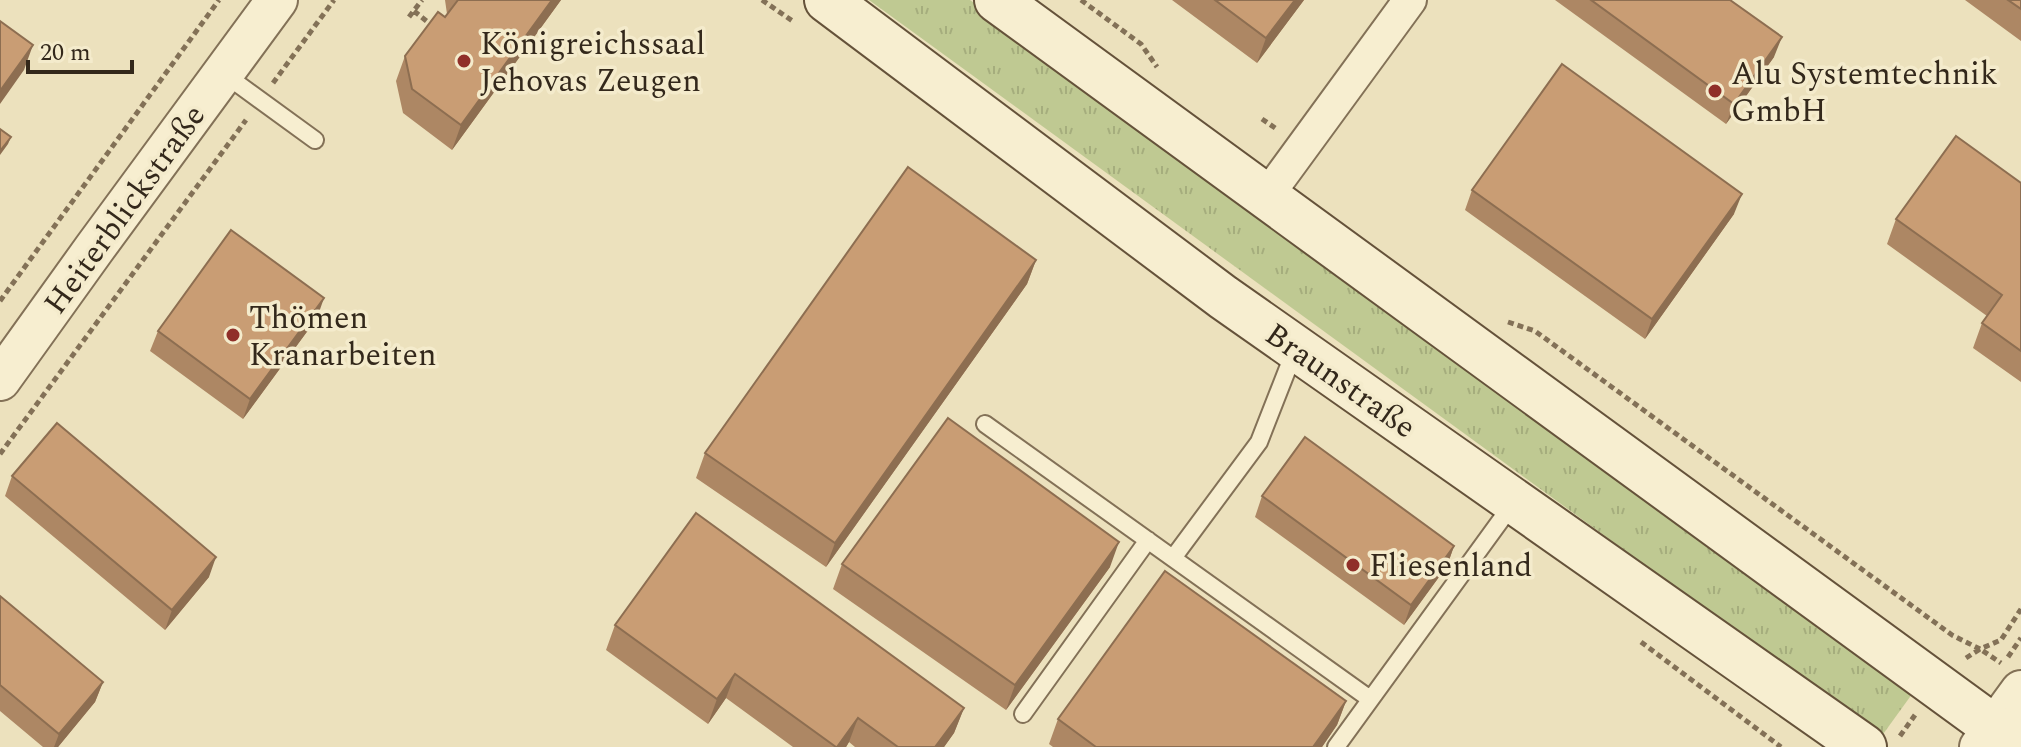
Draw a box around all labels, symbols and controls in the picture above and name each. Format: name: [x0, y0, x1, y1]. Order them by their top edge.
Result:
place label: Königreichssaal Jehovas Zeugen: [480, 20, 705, 106]
scale bar: [28, 24, 132, 74]
text: 20 m: [40, 35, 91, 71]
place label: Alu Systemtechnik GmbH: [1731, 50, 1998, 136]
marker: Königreichssaal Jehovas Zeugen: [455, 52, 473, 70]
marker: Alu Systemtechnik GmbH: [1706, 82, 1724, 100]
street label: Heiterblickstraße: [32, 95, 218, 325]
place label: Thömen Kranarbeiten: [249, 294, 437, 380]
street label: Braunstraße: [1254, 311, 1426, 451]
marker: Thömen Kranarbeiten: [224, 326, 242, 344]
place label: Fliesenland: [1369, 542, 1532, 591]
marker: Fliesenland: [1344, 556, 1362, 574]

